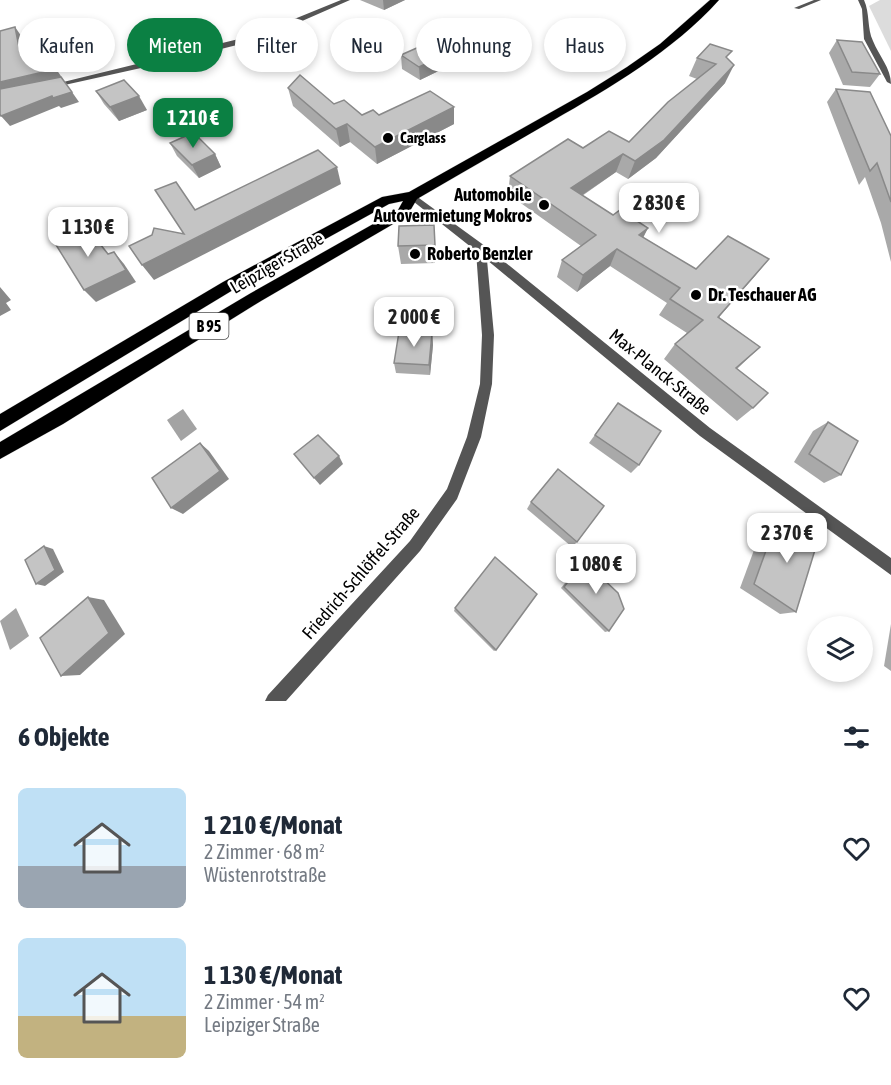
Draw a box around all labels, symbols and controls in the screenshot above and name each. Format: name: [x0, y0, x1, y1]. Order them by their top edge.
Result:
chip: Kaufen: [18, 18, 115, 72]
chip: Mieten: [127, 18, 223, 72]
chip: Filter: [235, 18, 318, 72]
chip: Neu: [330, 18, 404, 72]
chip: Wohnung: [416, 18, 532, 72]
chip: Haus: [544, 18, 626, 72]
pin: 1 210 €: [138, 98, 248, 149]
text: 1 210 €: [167, 106, 219, 129]
place label: Carglass: [400, 129, 446, 146]
marker: Carglass: [381, 131, 395, 145]
pin: 2 830 €: [604, 183, 714, 234]
place label: Automobile Autovermietung Mokros: [373, 184, 533, 226]
text: 2 830 €: [633, 191, 685, 214]
marker: Automobile Autovermietung Mokros: [537, 198, 551, 212]
pin: 1 130 €: [33, 207, 143, 258]
text: 1 130 €: [62, 215, 114, 238]
street label: Leipziger Straße: [226, 227, 327, 298]
place label: Roberto Benzler: [427, 243, 533, 264]
marker: Roberto Benzler: [408, 247, 422, 261]
place label: Dr. Teschauer AG: [708, 284, 817, 305]
marker: Dr. Teschauer AG: [689, 288, 703, 302]
pin: 2 000 €: [359, 297, 469, 348]
text: 2 000 €: [388, 305, 440, 328]
road number: B 95: [190, 313, 228, 339]
street label: Max-Planck-Straße: [605, 324, 715, 419]
street label: Friedrich-Schlöffel-Straße: [298, 502, 424, 643]
pin: 2 370 €: [732, 513, 842, 564]
text: 2 370 €: [761, 521, 813, 544]
pin: 1 080 €: [541, 544, 651, 595]
text: 1 080 €: [570, 552, 622, 575]
map controls: [807, 616, 873, 682]
button: layers: [807, 616, 873, 682]
icon: filters: [840, 721, 873, 754]
text: 6 Objekte: [18, 722, 110, 752]
text: 1 210 €/Monat: [204, 810, 342, 840]
icon: home: [66, 812, 138, 884]
icon: heart: [840, 832, 873, 865]
text: 2 Zimmer · 68 m²: [204, 840, 325, 863]
text: Wüstenrotstraße: [204, 863, 326, 886]
text: 1 130 €/Monat: [204, 960, 342, 990]
icon: home: [66, 962, 138, 1034]
icon: heart: [840, 982, 873, 1015]
text: 2 Zimmer · 54 m²: [204, 990, 325, 1013]
text: Leipziger Straße: [204, 1013, 320, 1036]

